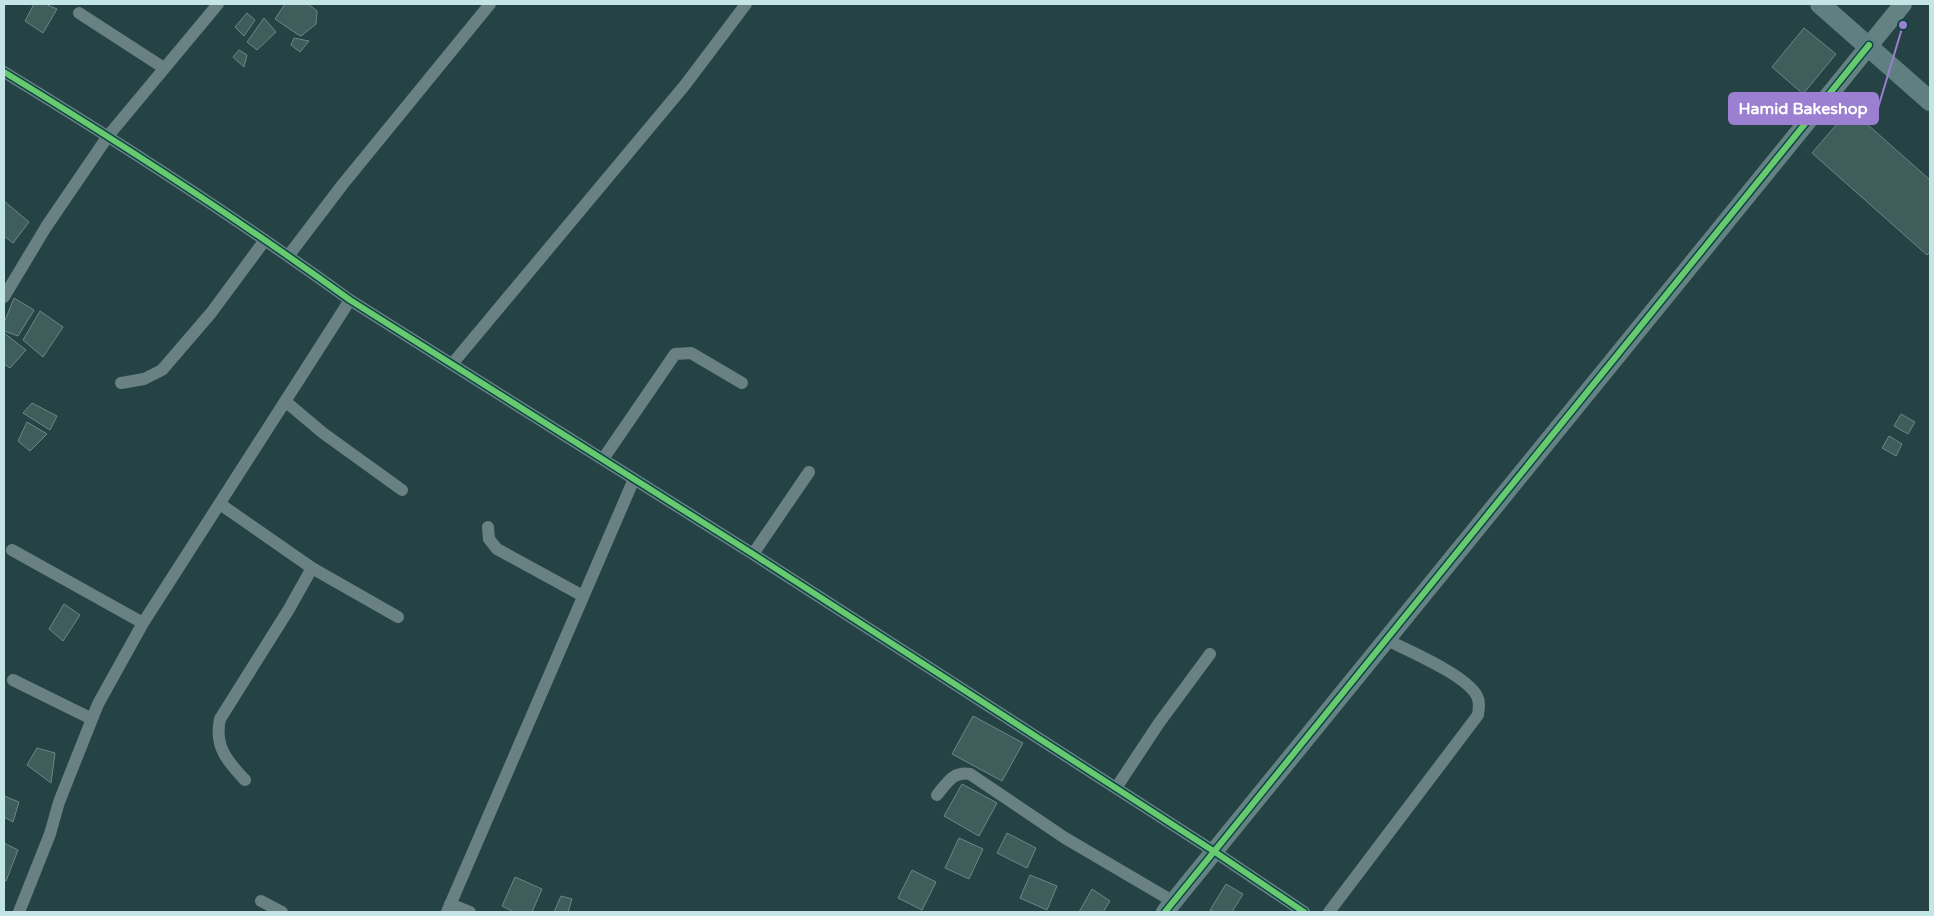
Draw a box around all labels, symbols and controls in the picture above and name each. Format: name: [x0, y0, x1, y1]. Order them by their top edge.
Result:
callout: Hamid Bakeshop: [1729, 93, 1878, 124]
text: Hamid Bakeshop: [1739, 99, 1867, 119]

